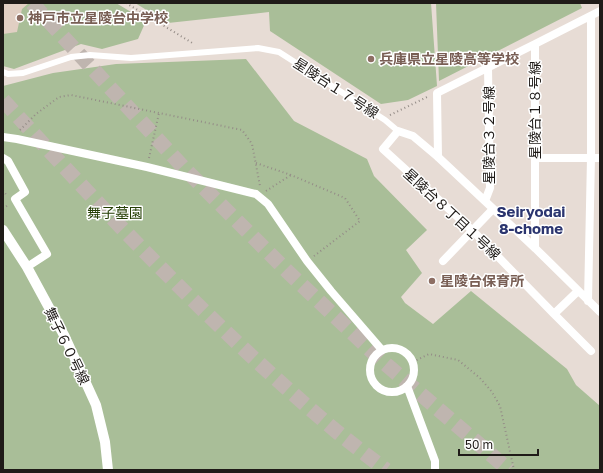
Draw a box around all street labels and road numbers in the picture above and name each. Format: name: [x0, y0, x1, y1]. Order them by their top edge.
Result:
street label: 星陵台１７号線: [291, 54, 382, 121]
street label: 星陵台１８号線: [526, 61, 543, 159]
street label: 星陵台３２号線: [480, 86, 497, 184]
street label: 星陵台８丁目１号線: [400, 164, 504, 263]
street label: 舞子６０号線: [41, 304, 94, 387]

